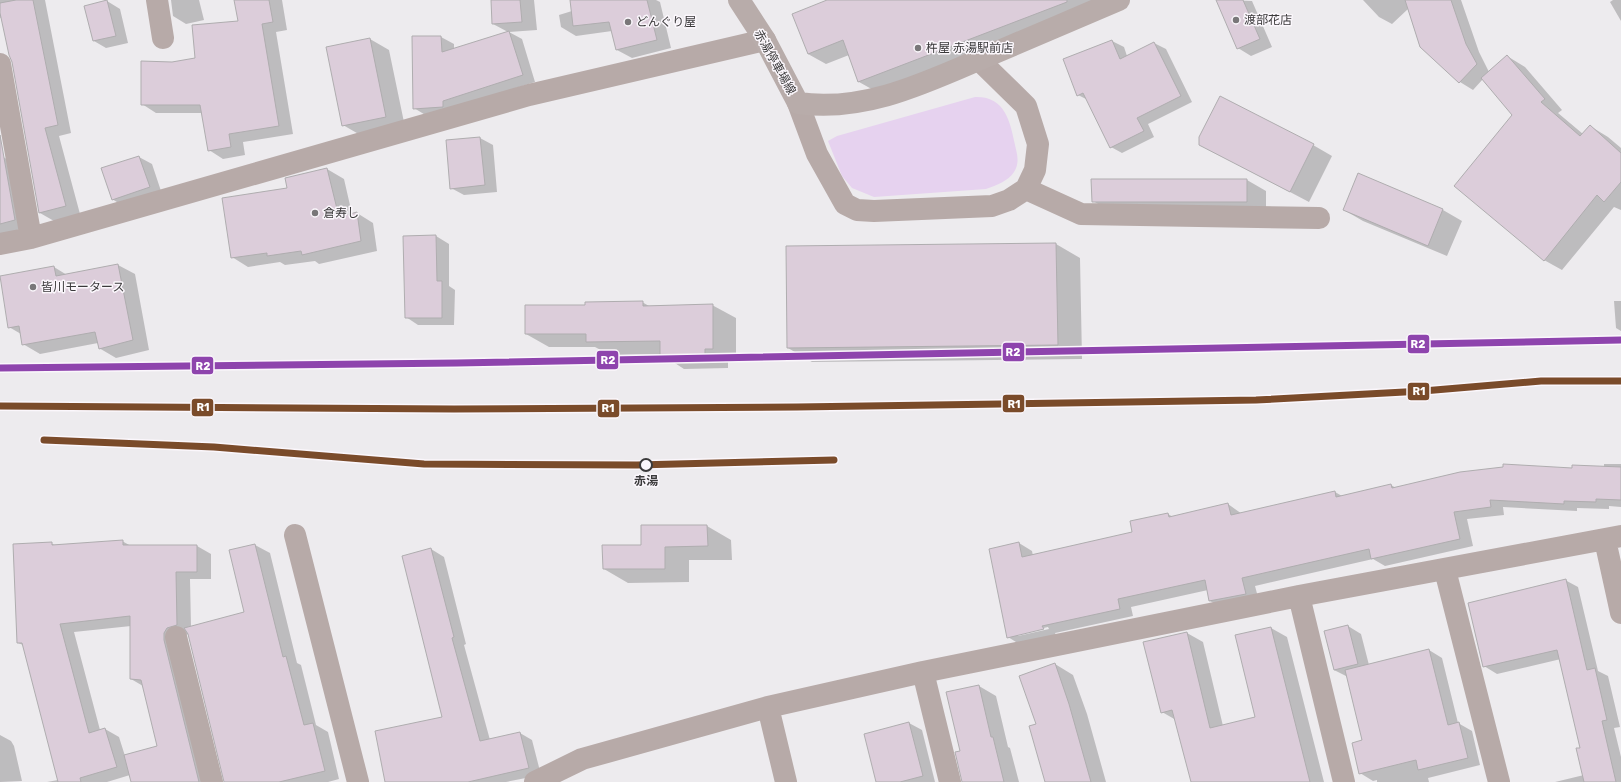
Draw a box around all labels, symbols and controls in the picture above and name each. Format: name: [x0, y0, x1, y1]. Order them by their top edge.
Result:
place label: 渡部花店: [1244, 13, 1292, 27]
place label: どんぐり屋: [636, 15, 696, 29]
marker: 渡部花店: [1231, 15, 1241, 25]
marker: どんぐり屋: [623, 17, 633, 27]
street label: 赤湯停車場線: [751, 27, 799, 97]
place label: 杵屋 赤湯駅前店: [926, 41, 1013, 55]
marker: 杵屋 赤湯駅前店: [913, 43, 923, 53]
place label: 倉寿し: [323, 206, 359, 220]
marker: 倉寿し: [310, 208, 320, 218]
place label: 皆川モータース: [41, 280, 124, 294]
marker: 皆川モータース: [28, 282, 38, 292]
line badge: R2: [1407, 334, 1430, 354]
text: R2: [1411, 338, 1425, 351]
line badge: R2: [1002, 342, 1025, 362]
text: R2: [1006, 346, 1020, 359]
line badge: R2: [596, 350, 619, 370]
text: R2: [601, 354, 615, 367]
line badge: R2: [191, 356, 214, 375]
text: R2: [196, 360, 210, 373]
line badge: R1: [1407, 382, 1430, 401]
text: R1: [1412, 385, 1426, 398]
line badge: R1: [1002, 394, 1025, 413]
line badge: R1: [191, 398, 214, 417]
text: R1: [1007, 398, 1021, 411]
line badge: R1: [597, 399, 620, 418]
text: R1: [196, 401, 210, 414]
text: R1: [601, 402, 615, 415]
marker: 赤湯: [639, 458, 653, 472]
place label: 赤湯: [634, 474, 658, 488]

